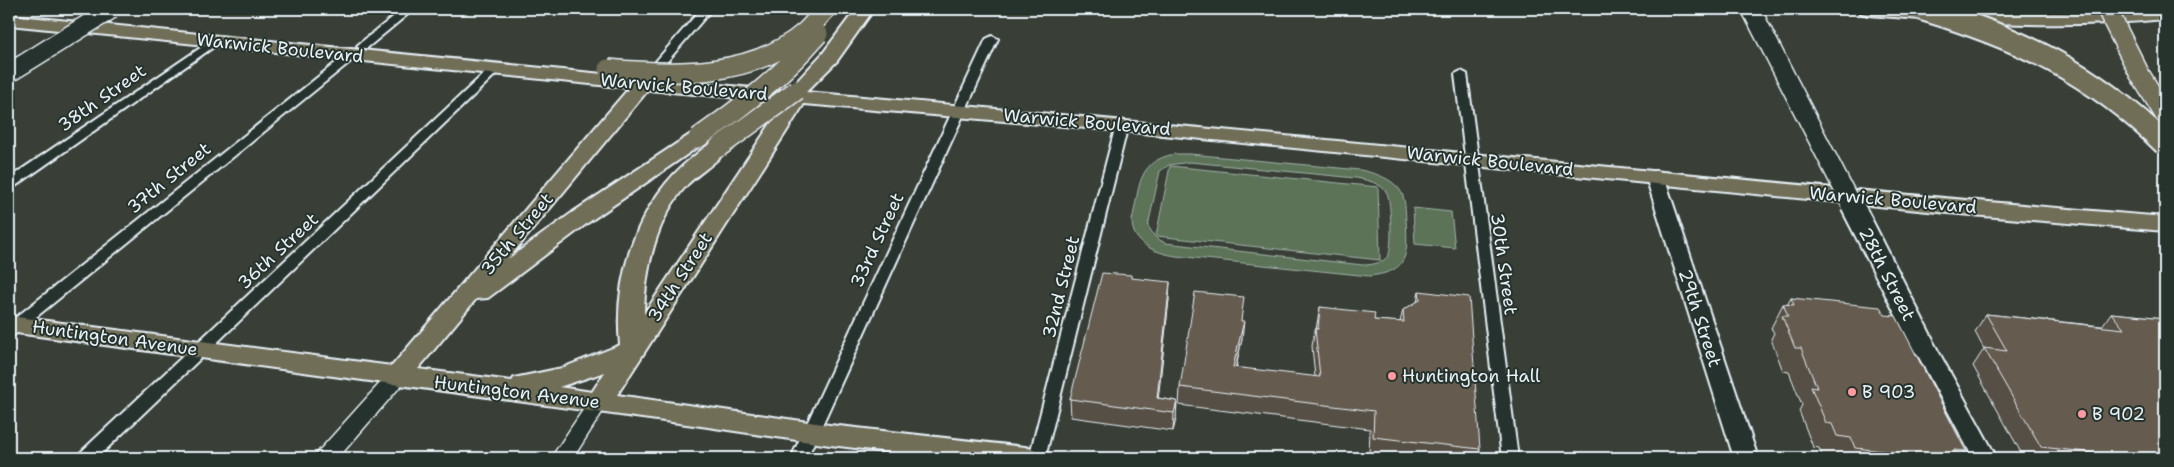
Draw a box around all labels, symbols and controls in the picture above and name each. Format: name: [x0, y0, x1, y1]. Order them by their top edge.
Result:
street label: Warwick Boulevard: [195, 27, 365, 69]
street label: 38th Street: [53, 59, 151, 137]
street label: Warwick Boulevard: [599, 68, 769, 106]
street label: Warwick Boulevard: [1002, 103, 1172, 141]
street label: 37th Street: [122, 137, 216, 219]
street label: Warwick Boulevard: [1405, 140, 1575, 182]
street label: Warwick Boulevard: [1808, 181, 1978, 219]
street label: 35th Street: [475, 188, 559, 280]
street label: 33rd Street: [845, 189, 909, 291]
street label: 36th Street: [232, 207, 324, 295]
street label: 30th Street: [1485, 211, 1523, 317]
street label: 28th Street: [1853, 223, 1921, 325]
street label: 34th Street: [642, 227, 718, 326]
street label: 32nd Street: [1037, 233, 1085, 341]
street label: 29th Street: [1673, 266, 1727, 370]
street label: Huntington Avenue: [31, 314, 199, 362]
place label: Huntington Hall: [1402, 364, 1541, 388]
street label: Huntington Avenue: [433, 370, 601, 414]
marker: Huntington Hall: [1386, 370, 1398, 382]
place label: B 903: [1862, 380, 1915, 404]
marker: B 903: [1846, 386, 1858, 398]
place label: B 902: [2092, 402, 2145, 426]
marker: B 902: [2076, 408, 2088, 420]

